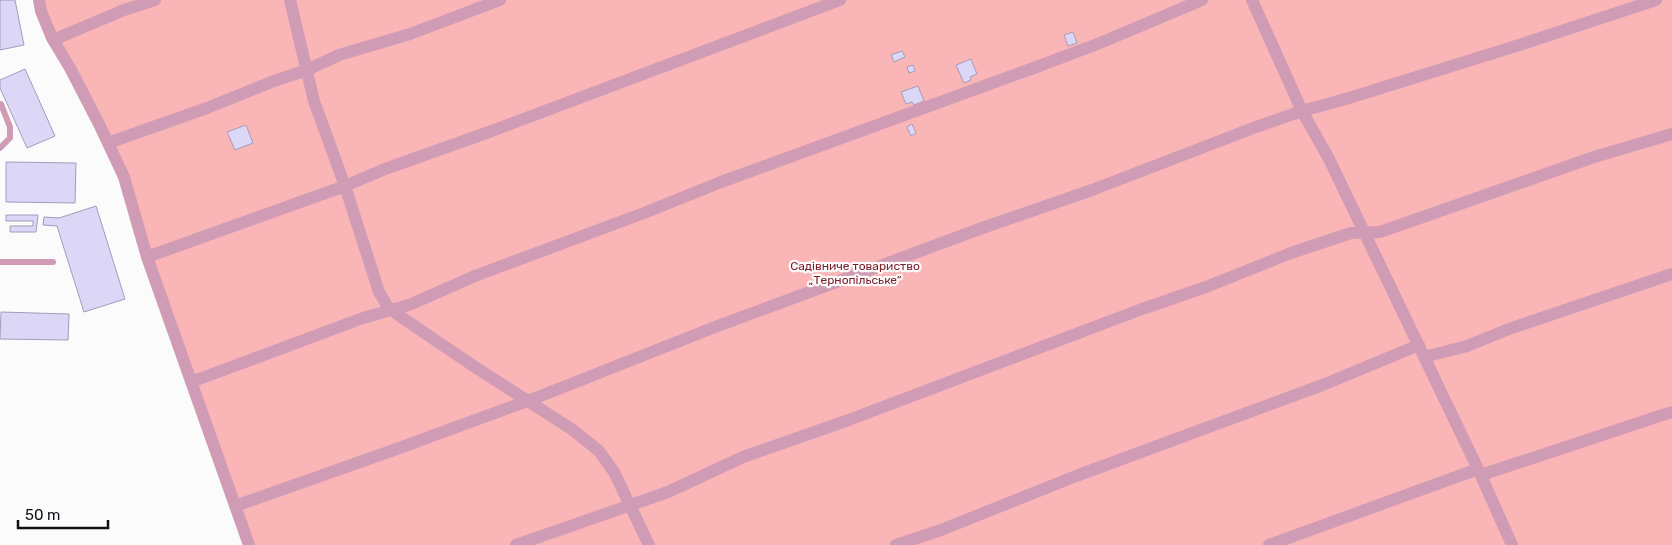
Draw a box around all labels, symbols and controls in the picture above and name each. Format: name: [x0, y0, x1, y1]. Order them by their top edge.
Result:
park label: Садівниче товариство „Тернопільське“: [790, 259, 920, 287]
scale bar: [18, 498, 108, 530]
text: 50 m: [25, 506, 60, 524]

